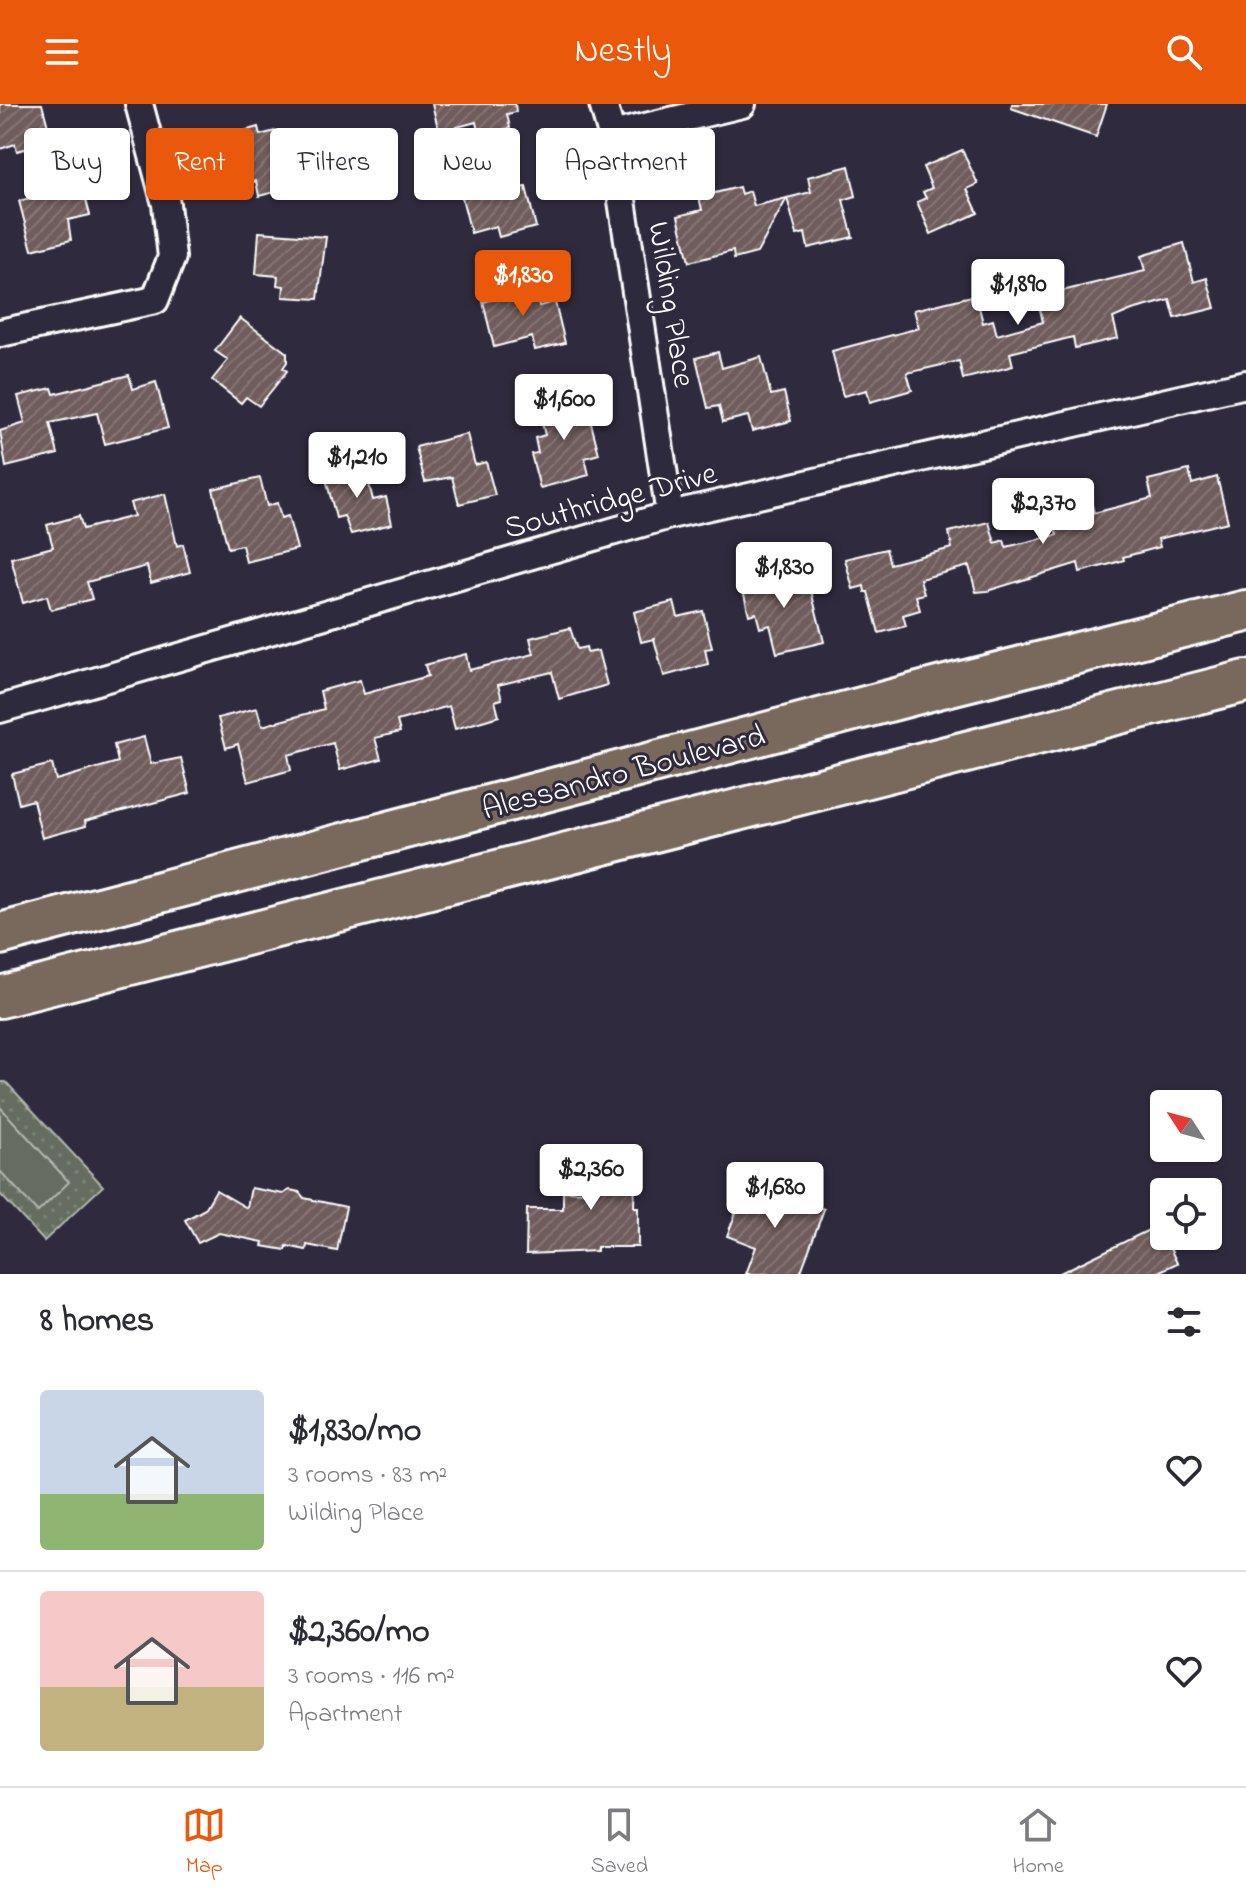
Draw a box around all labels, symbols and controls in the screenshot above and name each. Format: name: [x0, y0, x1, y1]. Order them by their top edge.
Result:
text: Nestly: [575, 26, 671, 79]
icon: menu: [40, 30, 84, 74]
icon: search: [1162, 30, 1206, 74]
chip: Buy: [24, 128, 130, 200]
chip: Rent: [146, 128, 254, 200]
chip: Filters: [270, 128, 398, 200]
chip: New: [414, 128, 520, 200]
chip: Apartment: [536, 128, 715, 200]
street label: Wilding Place: [633, 218, 706, 391]
pin: $1,830: [458, 250, 588, 318]
text: $1,830: [493, 257, 553, 295]
pin: $1,890: [953, 259, 1083, 327]
text: $1,890: [989, 266, 1047, 304]
pin: $1,600: [499, 374, 629, 442]
text: $1,600: [533, 381, 595, 419]
pin: $1,210: [292, 432, 422, 500]
text: $1,210: [327, 439, 387, 477]
street label: Southridge Drive: [499, 451, 723, 553]
pin: $2,370: [978, 478, 1108, 546]
text: $2,370: [1010, 485, 1076, 523]
pin: $1,830: [719, 542, 849, 610]
text: $1,830: [754, 549, 814, 587]
street label: Alessandro Boulevard: [477, 714, 771, 835]
north arrow: [1150, 1090, 1222, 1162]
map controls: [1150, 1090, 1222, 1250]
pin: $2,360: [526, 1144, 656, 1212]
text: $2,360: [558, 1151, 624, 1189]
pin: $1,680: [710, 1162, 840, 1230]
text: $1,680: [745, 1169, 805, 1207]
button: locate: [1150, 1178, 1222, 1250]
text: 8 homes: [40, 1297, 154, 1347]
icon: filters: [1162, 1300, 1206, 1344]
text: $1,830/mo: [288, 1407, 421, 1457]
icon: home: [104, 1422, 200, 1518]
icon: heart: [1162, 1448, 1206, 1492]
text: 3 rooms · 83 m²: [288, 1457, 447, 1495]
text: Wilding Place: [288, 1495, 424, 1533]
text: $2,360/mo: [288, 1608, 430, 1658]
icon: home: [104, 1623, 200, 1719]
icon: heart: [1162, 1649, 1206, 1693]
text: 3 rooms · 116 m²: [288, 1658, 455, 1696]
text: Apartment: [288, 1696, 402, 1734]
tab: Map: [182, 1803, 226, 1883]
tab: Saved: [591, 1803, 648, 1883]
tab: Home: [1013, 1803, 1064, 1883]

